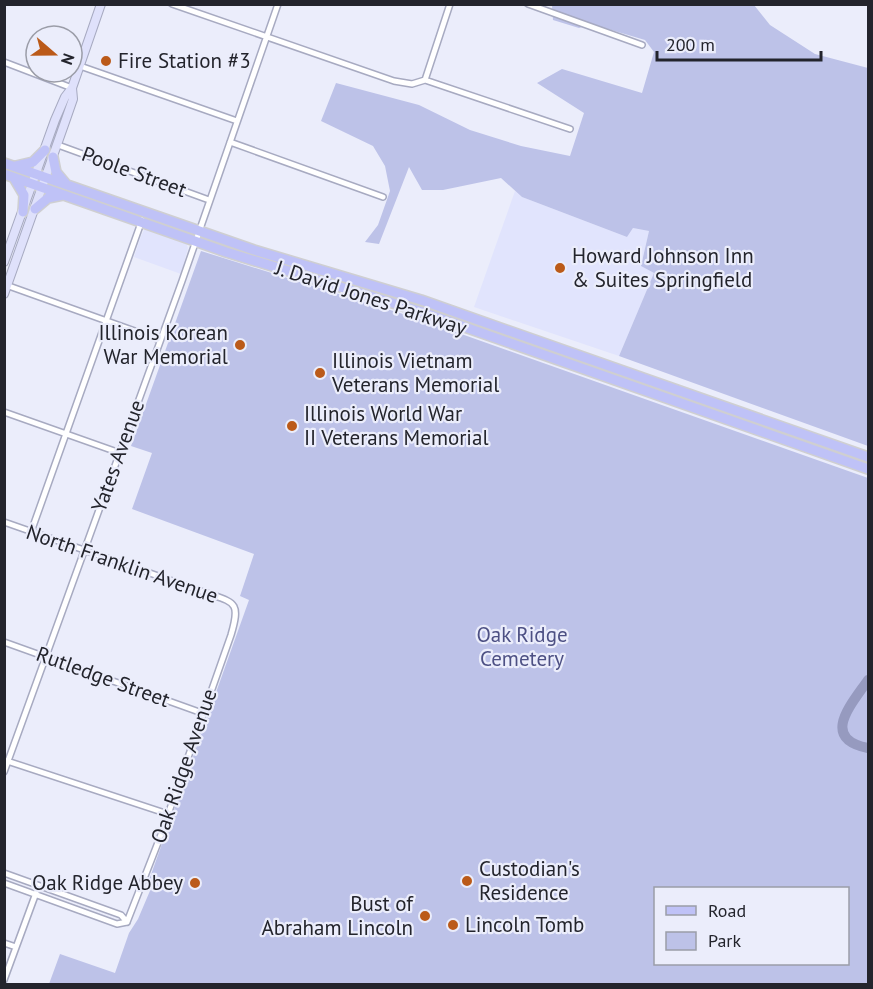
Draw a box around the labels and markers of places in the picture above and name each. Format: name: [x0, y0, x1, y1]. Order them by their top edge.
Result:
place label: Fire Station #3: [118, 47, 251, 74]
marker: Fire Station #3: [99, 54, 113, 68]
place label: Howard Johnson Inn & Suites Springfield: [572, 242, 754, 293]
marker: Howard Johnson Inn & Suites Springfield: [553, 261, 567, 275]
place label: Illinois Korean War Memorial: [98, 319, 228, 370]
marker: Illinois Korean War Memorial: [233, 338, 247, 352]
place label: Illinois Vietnam Veterans Memorial: [331, 347, 499, 398]
marker: Illinois Vietnam Veterans Memorial: [313, 366, 327, 380]
place label: Illinois World War II Veterans Memorial: [304, 400, 489, 451]
marker: Illinois World War II Veterans Memorial: [285, 419, 299, 433]
place label: Custodian's Residence: [479, 855, 580, 906]
place label: Oak Ridge Abbey: [32, 869, 183, 896]
marker: Custodian's Residence: [460, 874, 474, 888]
marker: Oak Ridge Abbey: [188, 876, 202, 890]
place label: Bust of Abraham Lincoln: [261, 890, 414, 941]
marker: Bust of Abraham Lincoln: [418, 909, 432, 923]
place label: Lincoln Tomb: [465, 911, 584, 938]
marker: Lincoln Tomb: [446, 918, 460, 932]

